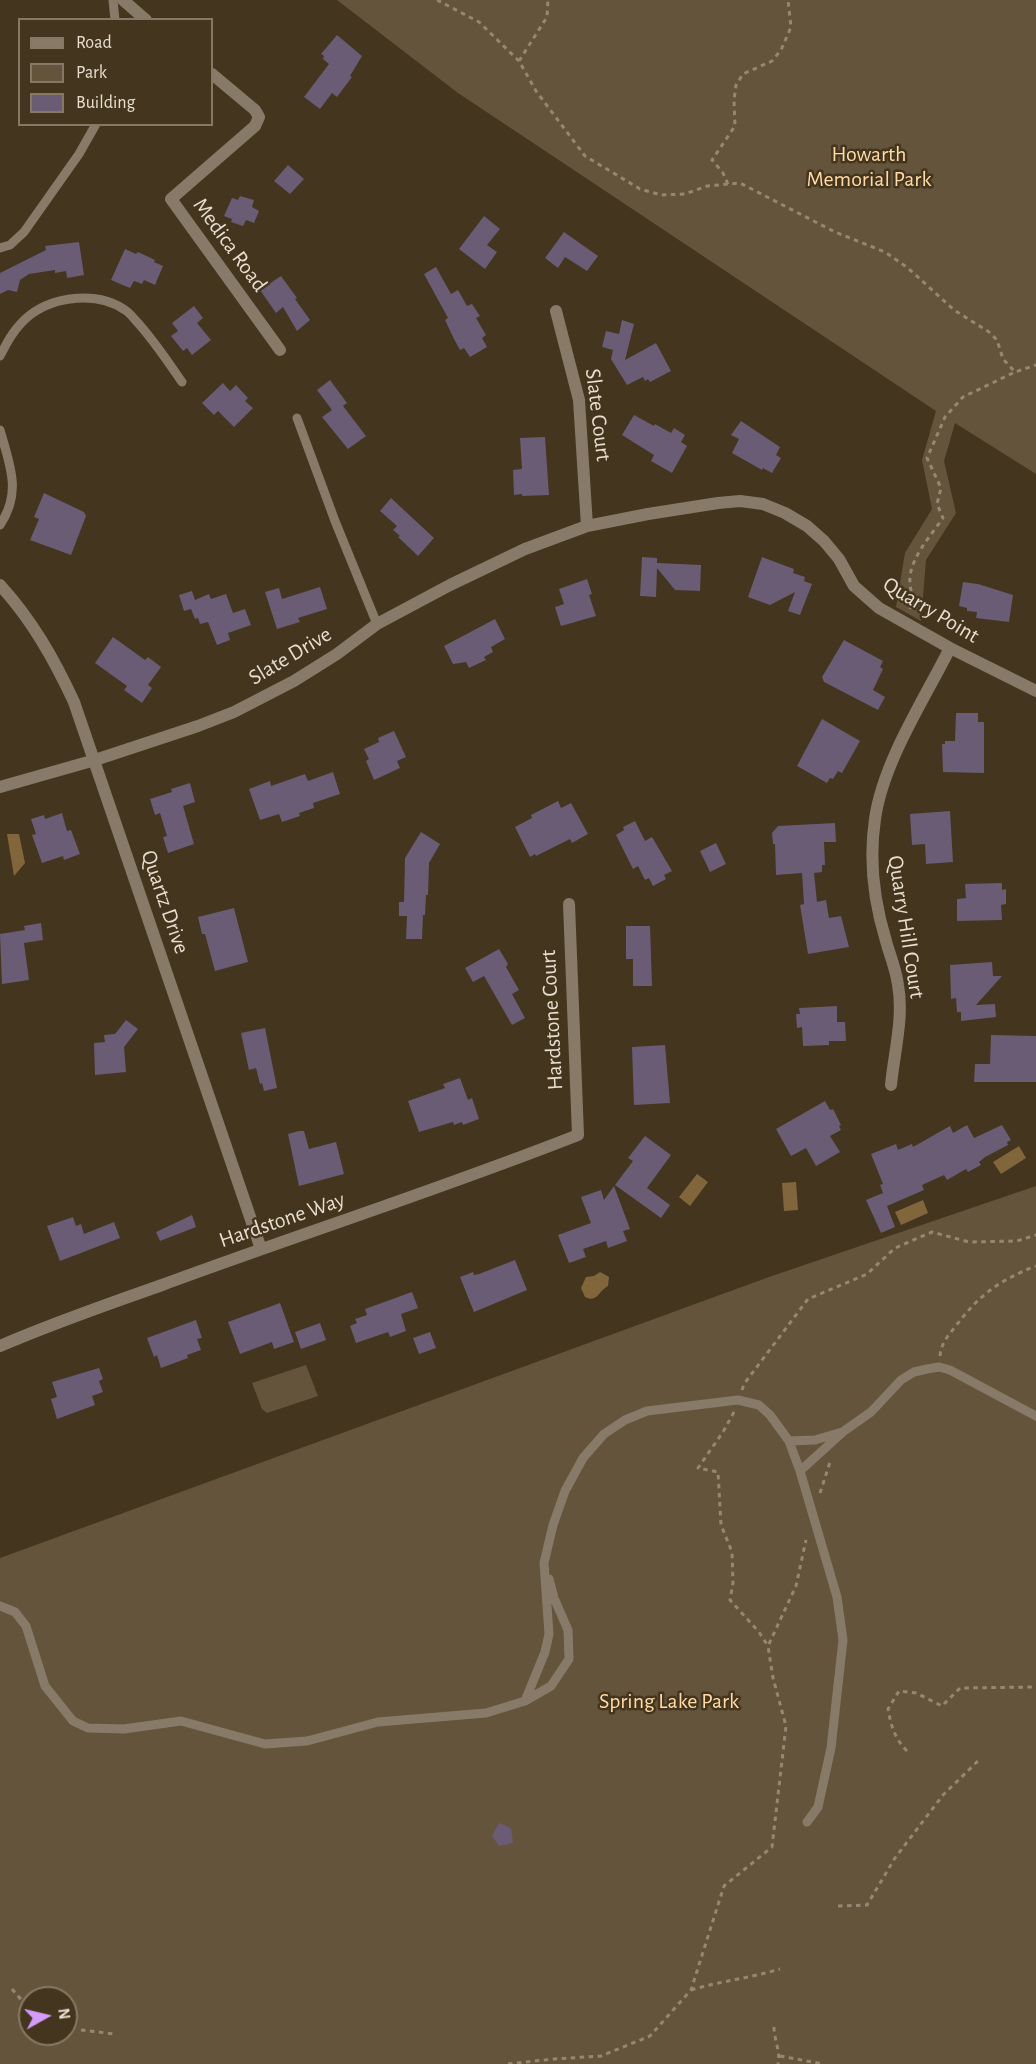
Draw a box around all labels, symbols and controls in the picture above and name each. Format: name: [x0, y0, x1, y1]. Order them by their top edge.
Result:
legend: [18, 18, 213, 126]
text: Road: [76, 34, 112, 52]
text: Park: [76, 64, 107, 82]
text: Building: [76, 94, 135, 112]
park label: Howarth Memorial Park: [807, 141, 931, 192]
street label: Medica Road: [187, 193, 273, 297]
street label: Slate Court: [579, 367, 617, 463]
street label: Quarry Point: [878, 571, 984, 649]
street label: Slate Drive: [244, 621, 336, 691]
street label: Quartz Drive: [135, 847, 195, 957]
street label: Quarry Hill Court: [882, 854, 930, 1000]
street label: Hardstone Court: [535, 949, 569, 1091]
street label: Hardstone Way: [216, 1186, 348, 1254]
park label: Spring Lake Park: [599, 1688, 739, 1714]
north arrow: [18, 1986, 78, 2046]
text: N: [55, 2007, 73, 2020]

